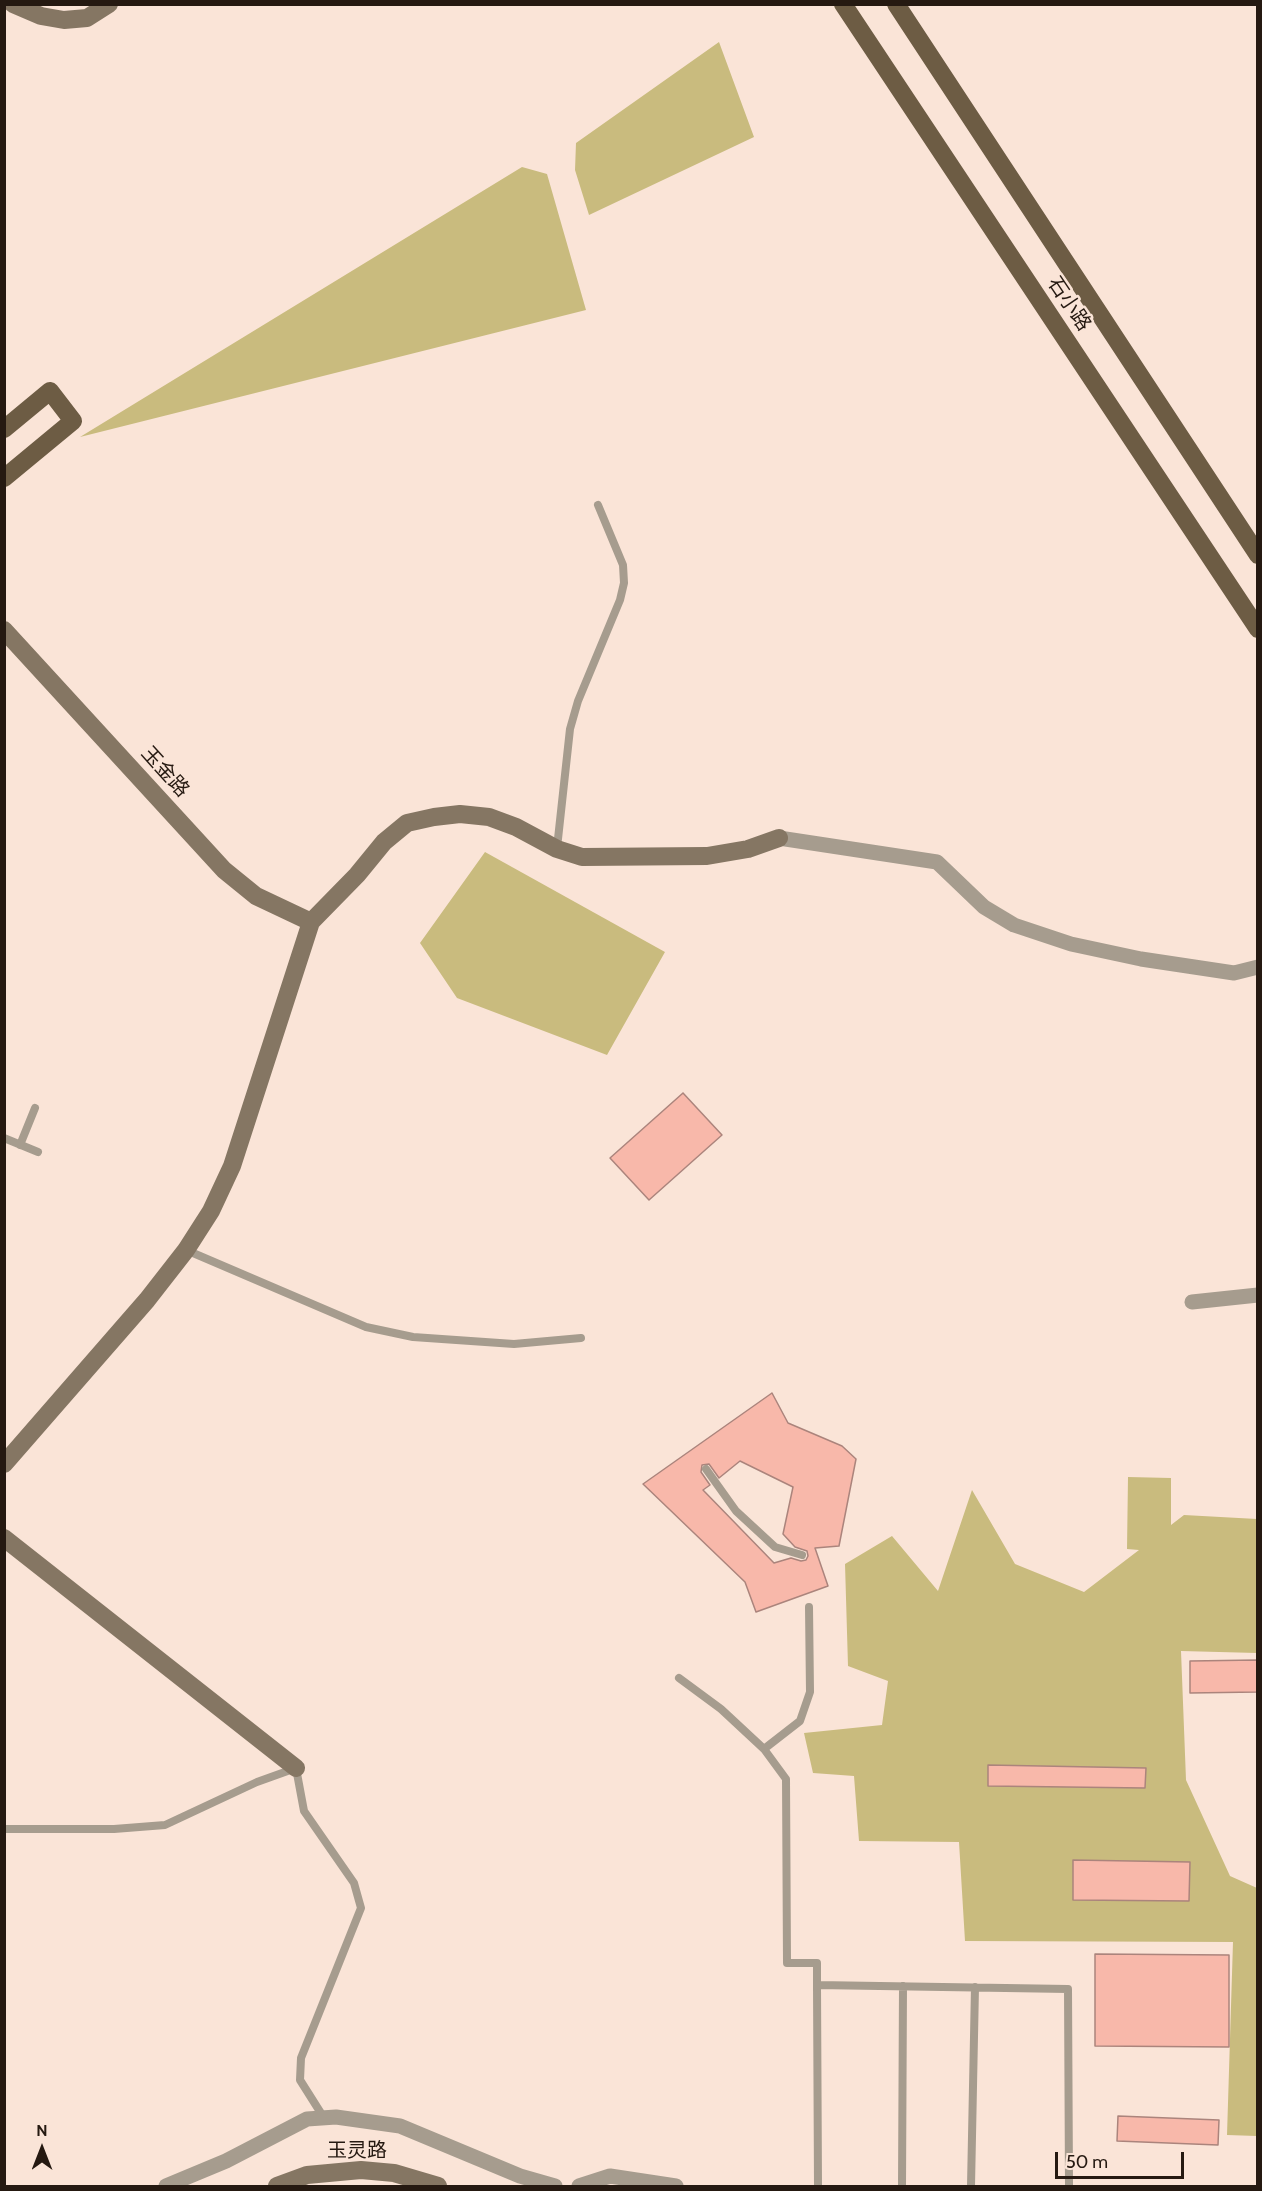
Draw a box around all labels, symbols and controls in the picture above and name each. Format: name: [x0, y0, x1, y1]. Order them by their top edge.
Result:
street label: 石小路: [1042, 272, 1096, 336]
street label: 玉金路: [136, 742, 194, 802]
north arrow: [12, 2119, 72, 2179]
text: N: [36, 2121, 48, 2140]
street label: 玉灵路: [327, 2139, 387, 2163]
scale bar: [1058, 2140, 1187, 2178]
text: 50 m: [1066, 2151, 1108, 2173]

